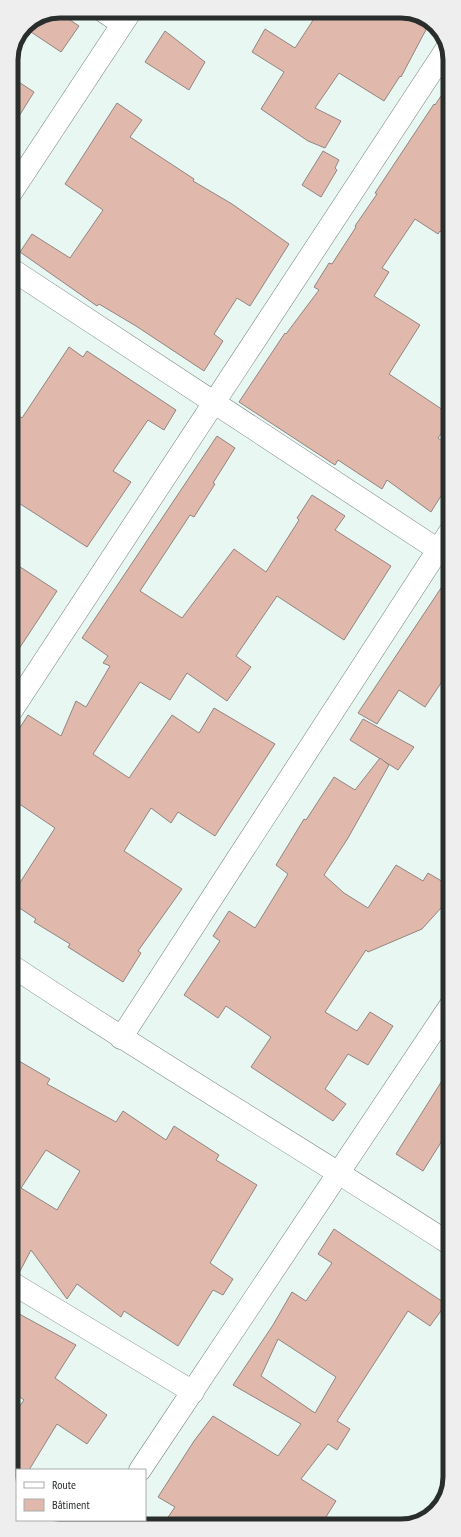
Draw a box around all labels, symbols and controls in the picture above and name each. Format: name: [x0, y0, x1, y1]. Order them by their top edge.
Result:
legend: [16, 1469, 146, 1521]
text: Route: [52, 1477, 76, 1492]
text: Bâtiment: [52, 1497, 90, 1512]

